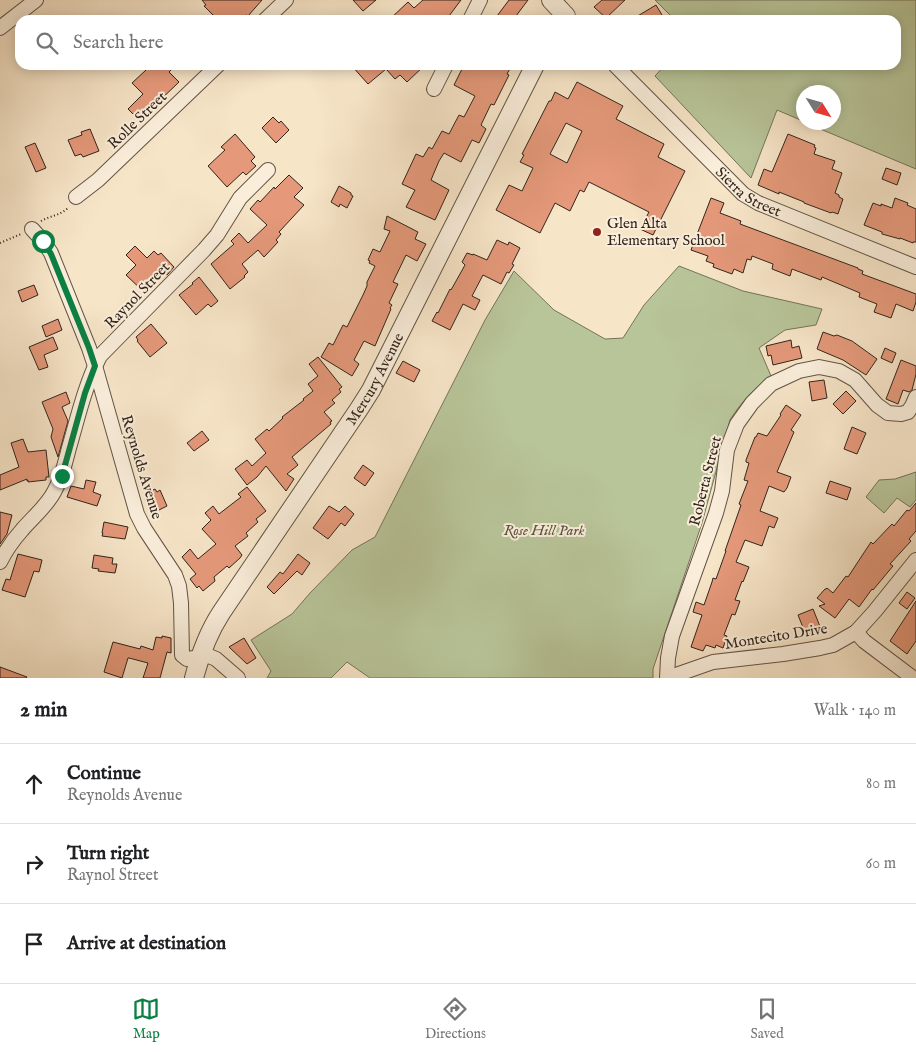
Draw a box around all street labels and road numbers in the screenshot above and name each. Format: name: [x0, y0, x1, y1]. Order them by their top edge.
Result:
street label: Rolle Street: [104, 87, 171, 153]
street label: Sierra Street: [711, 163, 784, 221]
street label: Raynol Street: [101, 258, 174, 333]
street label: Mercury Avenue: [342, 330, 408, 429]
street label: Reynolds Avenue: [117, 413, 166, 522]
street label: Roberta Street: [685, 434, 726, 528]
street label: Montecito Drive: [723, 619, 829, 654]

